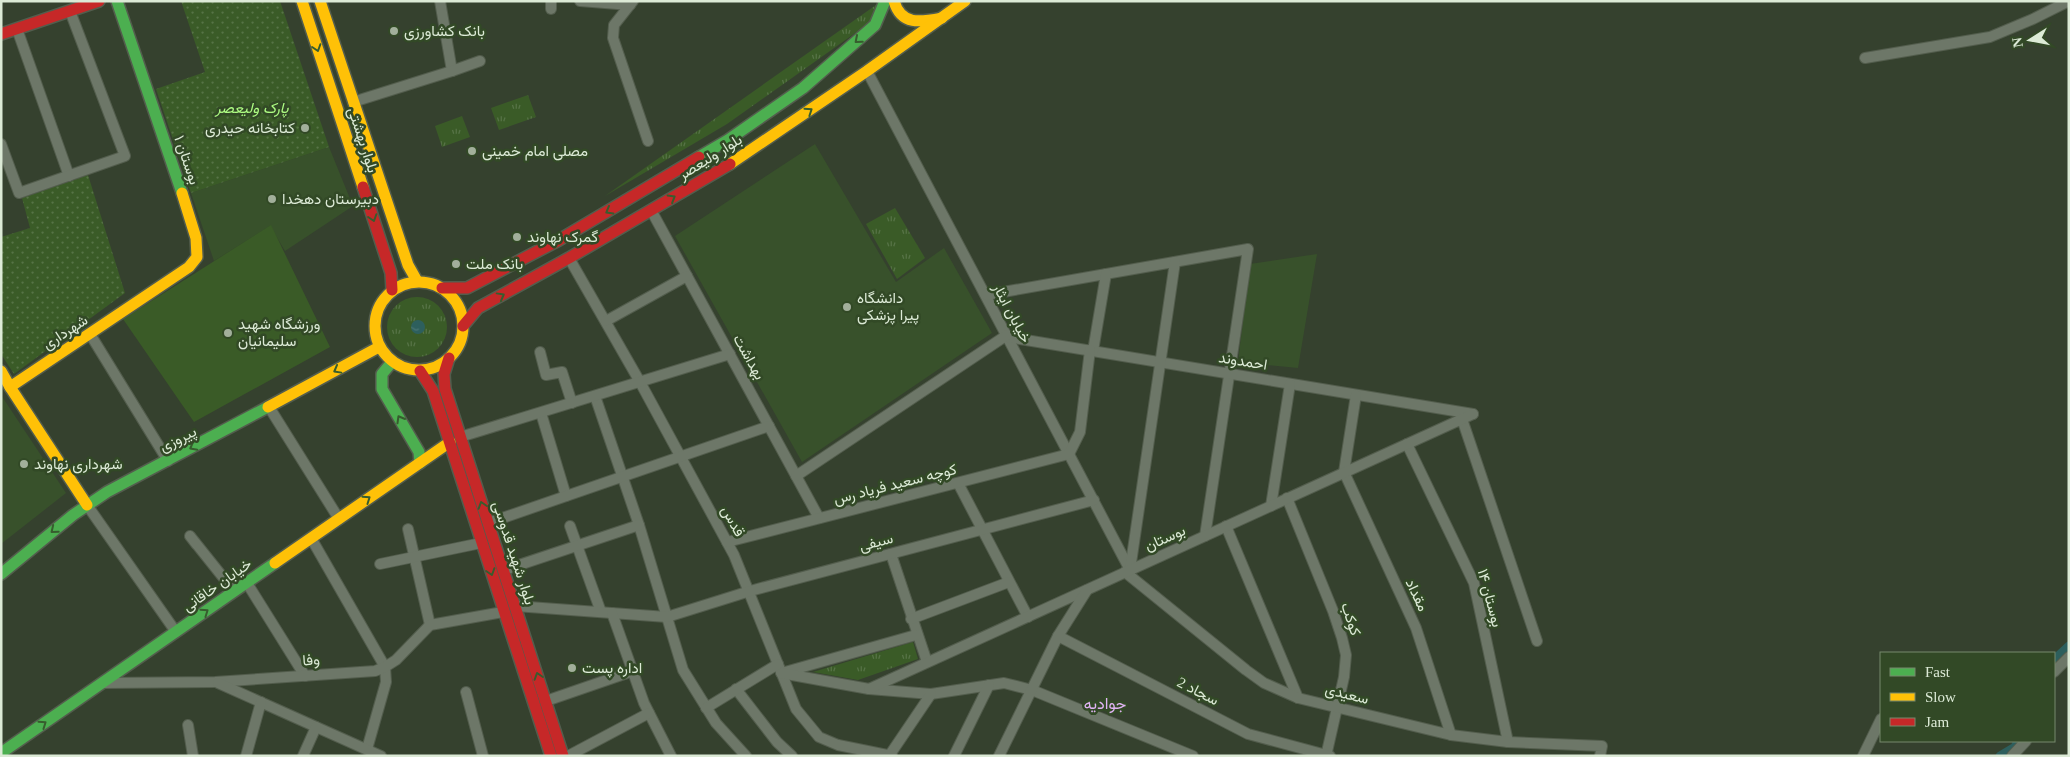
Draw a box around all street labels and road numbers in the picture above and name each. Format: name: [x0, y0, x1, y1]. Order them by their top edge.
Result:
street label: بلوار بهشتی: [343, 105, 381, 175]
street label: بلوار ولیعصر: [674, 131, 745, 184]
street label: بوستان ۱: [170, 133, 203, 187]
street label: خیابان ایثار: [988, 280, 1034, 346]
street label: شهرداری: [40, 312, 92, 354]
street label: بهداشت: [729, 332, 768, 383]
street label: احمدوند: [1217, 349, 1268, 374]
street label: پیروزی: [157, 423, 200, 457]
street label: کوچه سعید فریاد رس: [832, 461, 959, 509]
street label: بلوار شهید قدوسی: [488, 499, 538, 607]
street label: قدس: [716, 503, 748, 540]
street label: بوستان: [1142, 522, 1188, 555]
street label: سیفی: [857, 530, 895, 556]
street label: خیابان خاقانی: [179, 555, 256, 616]
street label: بوستان ۱۴: [1474, 567, 1505, 629]
street label: مقداد: [1403, 576, 1431, 614]
street label: کوکب: [1337, 600, 1364, 638]
street label: وفا: [302, 651, 320, 670]
street label: سجاد 2: [1174, 674, 1222, 709]
street label: سعیدی: [1323, 681, 1371, 709]

